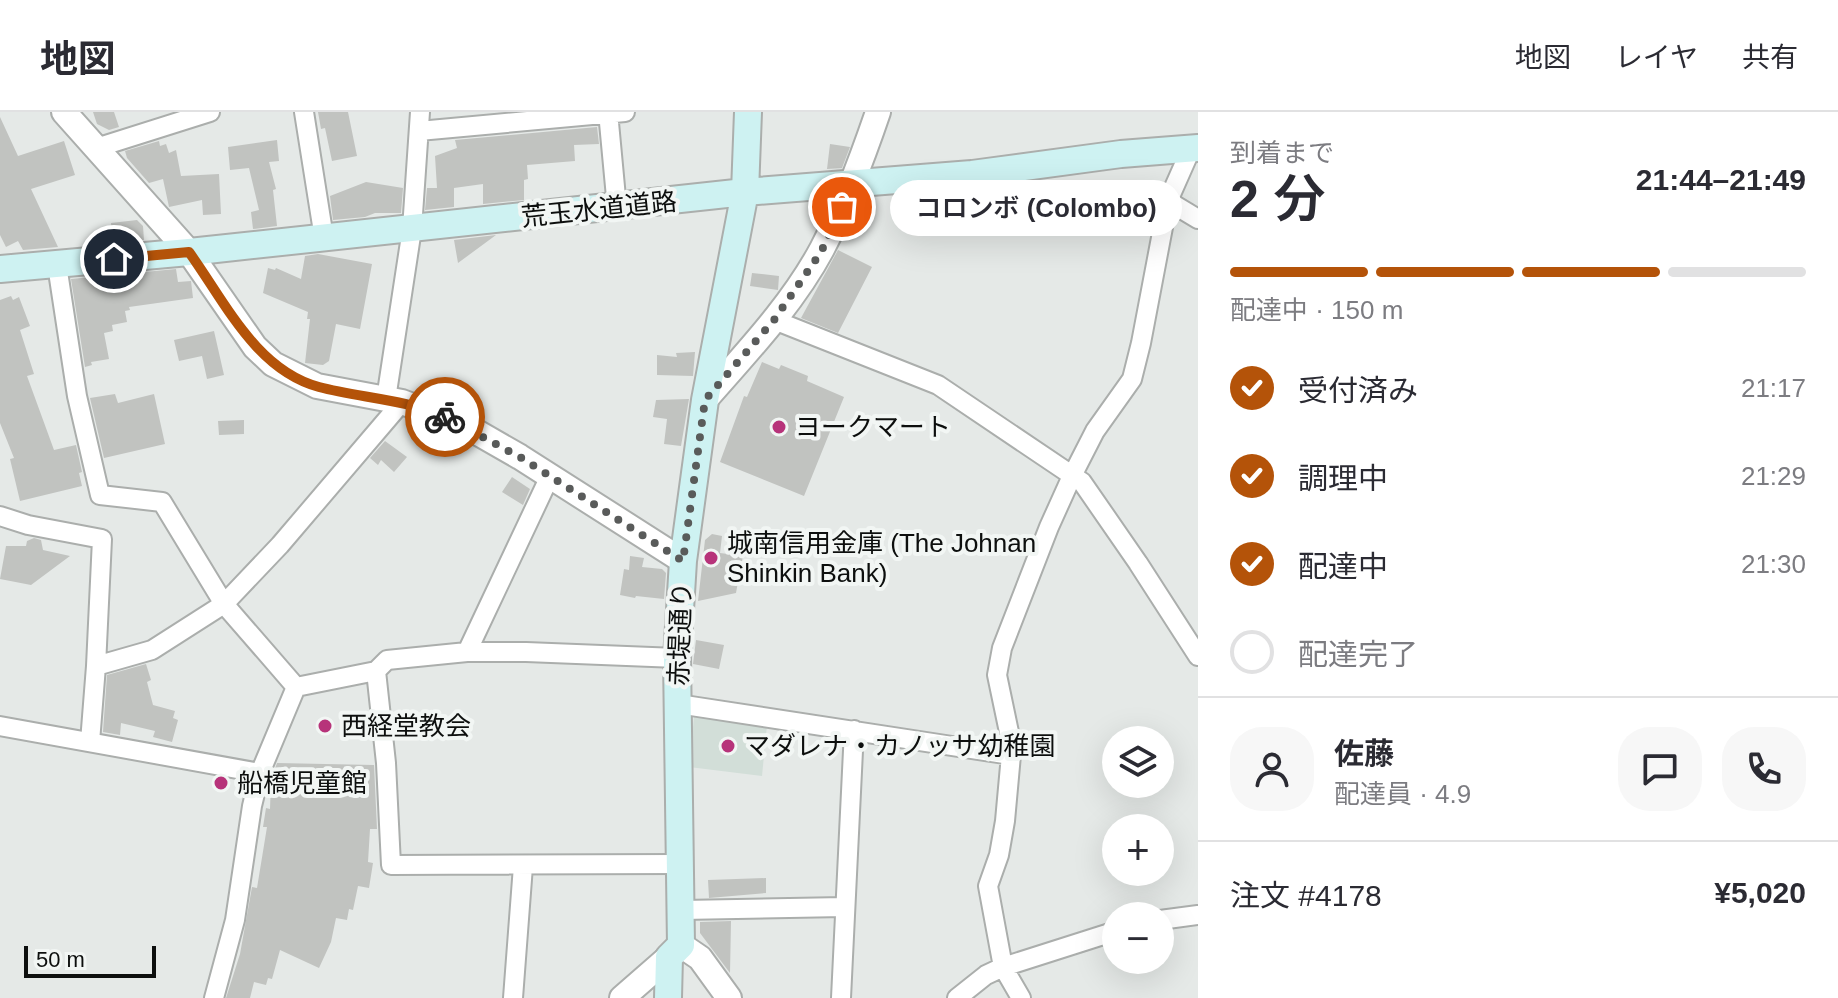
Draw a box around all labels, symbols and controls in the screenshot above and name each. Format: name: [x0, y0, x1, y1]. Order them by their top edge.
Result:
text: 地図: [40, 38, 116, 80]
text: 地図: [1515, 42, 1571, 73]
text: レイヤ: [1615, 42, 1698, 73]
text: 共有: [1742, 42, 1798, 73]
text: 到着まで: [1230, 138, 1334, 168]
text: 21:44–21:49: [1636, 163, 1806, 196]
text: 2 分: [1230, 170, 1325, 228]
pin: [808, 173, 876, 241]
callout: コロンボ (Colombo): [890, 179, 1182, 235]
icon: bag: [820, 185, 864, 229]
street label: 荒玉水道道路: [520, 186, 678, 232]
text: コロンボ (Colombo): [915, 193, 1157, 223]
pin: [80, 225, 148, 293]
icon: home: [92, 237, 136, 281]
text: 配達中 · 150 m: [1230, 295, 1403, 325]
icon: check: [1230, 366, 1274, 410]
text: 21:17: [1741, 373, 1806, 403]
text: 受付済み: [1298, 374, 1418, 407]
courier: [405, 377, 485, 457]
icon: bike: [423, 395, 467, 439]
place label: ヨークマート: [795, 412, 951, 442]
marker: ヨークマート: [770, 418, 788, 436]
icon: check: [1230, 454, 1274, 498]
text: 21:29: [1741, 461, 1806, 491]
text: 調理中: [1298, 462, 1388, 495]
place label: 城南信用金庫 (The Johnan Shinkin Bank): [727, 528, 1036, 588]
icon: check: [1230, 542, 1274, 586]
marker: 城南信用金庫 (The Johnan Shinkin Bank): [702, 549, 720, 567]
text: 21:30: [1741, 549, 1806, 579]
text: 配達中: [1298, 550, 1388, 583]
street label: 赤堤通り: [663, 582, 697, 686]
text: 配達完了: [1298, 638, 1418, 671]
place label: 西経堂教会: [341, 711, 471, 741]
marker: 西経堂教会: [316, 717, 334, 735]
map controls: [1102, 726, 1174, 974]
button: layers: [1102, 726, 1174, 798]
button: person: [1230, 727, 1314, 811]
button: chat: [1618, 727, 1702, 811]
button: phone: [1722, 727, 1806, 811]
place label: マダレナ・カノッサ幼稚園: [744, 731, 1055, 761]
marker: マダレナ・カノッサ幼稚園: [719, 737, 737, 755]
text: 佐藤: [1334, 737, 1394, 770]
place label: 船橋児童館: [237, 768, 367, 798]
marker: 船橋児童館: [212, 774, 230, 792]
text: 配達員 · 4.9: [1334, 779, 1471, 809]
button: +: [1102, 814, 1174, 886]
text: ¥5,020: [1714, 876, 1806, 909]
text: 注文 #4178: [1230, 879, 1382, 912]
button: −: [1102, 902, 1174, 974]
scale bar: [24, 942, 156, 978]
text: 50 m: [36, 947, 85, 972]

